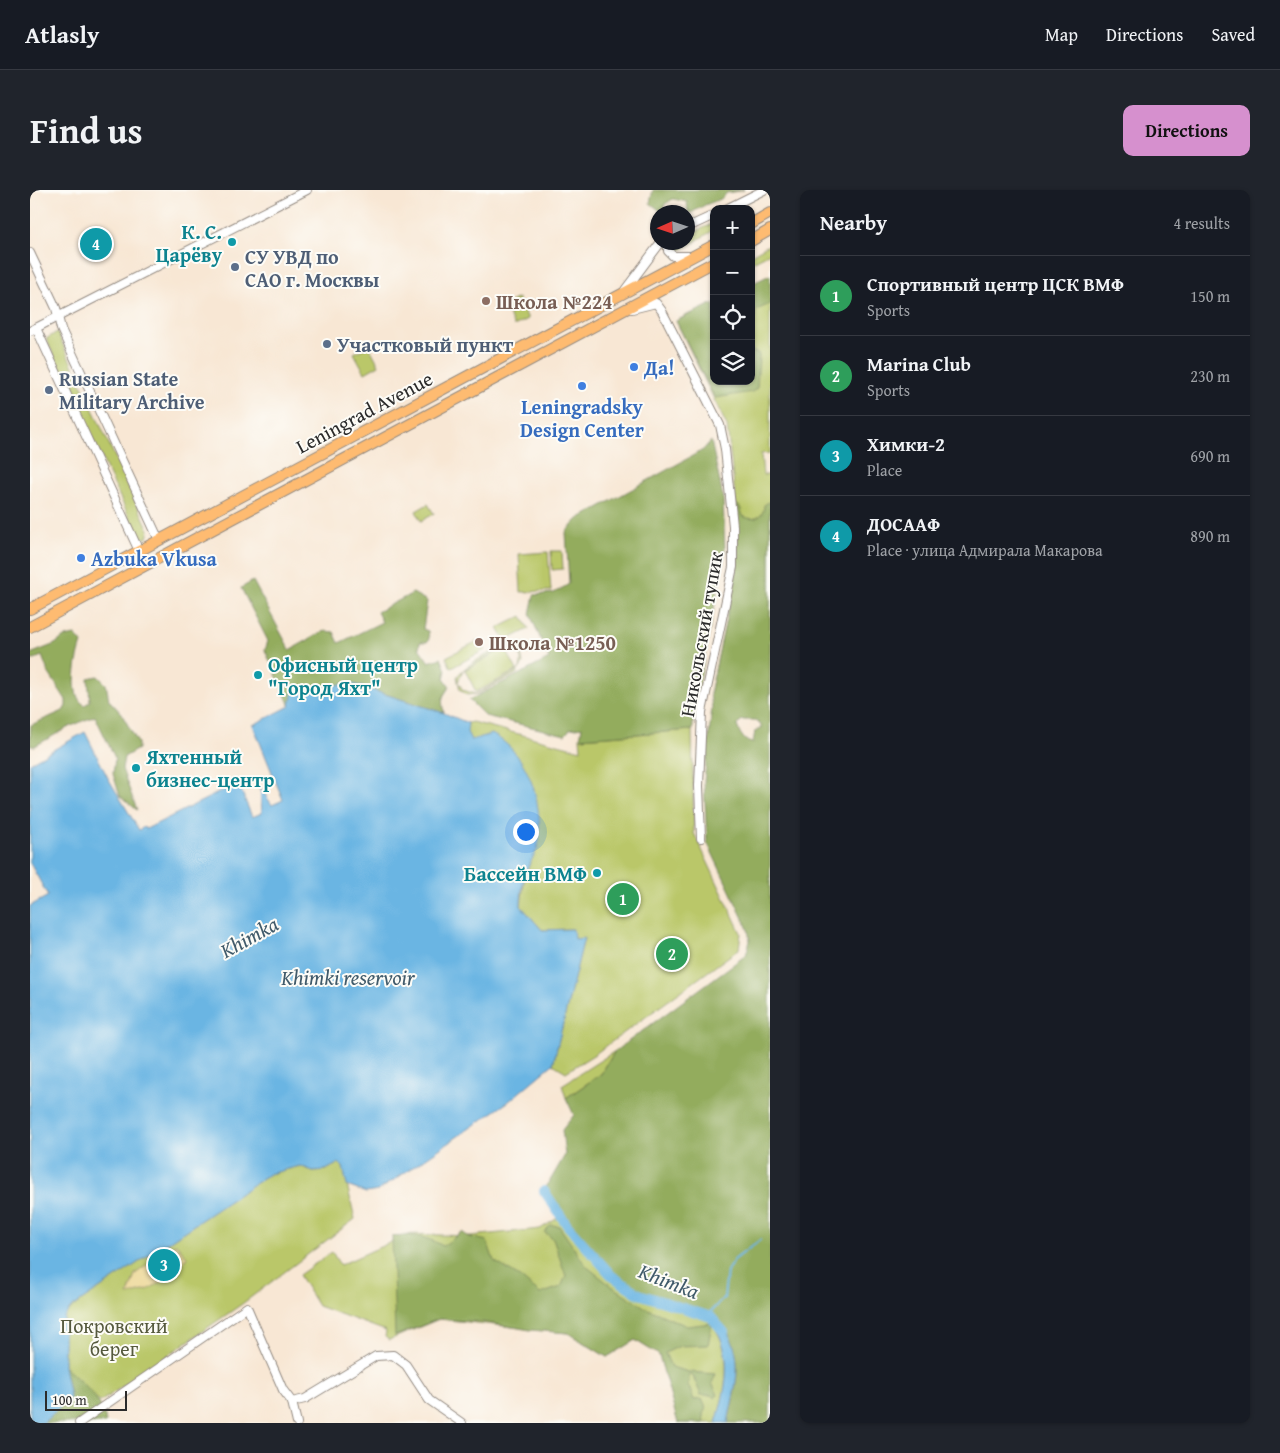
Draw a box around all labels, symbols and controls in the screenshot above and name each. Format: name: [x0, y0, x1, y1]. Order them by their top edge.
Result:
text: Atlasly: [25, 17, 99, 52]
text: Map: [1045, 21, 1078, 48]
text: Directions: [1106, 21, 1183, 48]
text: Saved: [1211, 21, 1255, 48]
text: Find us: [30, 105, 143, 156]
button: Directions: [1123, 105, 1250, 156]
north arrow: [650, 205, 695, 250]
map controls: [710, 205, 755, 385]
button: +: [710, 205, 755, 250]
text: Nearby: [820, 207, 887, 238]
text: 4 results: [1173, 211, 1230, 235]
place label: К. С. Царёву: [156, 217, 222, 269]
pin: 4: [80, 225, 112, 263]
marker: К. С. Царёву: [226, 236, 238, 248]
place label: СУ УВД по САО г. Москвы: [245, 242, 380, 294]
button: −: [710, 250, 755, 295]
marker: СУ УВД по САО г. Москвы: [229, 261, 241, 273]
text: Спортивный центр ЦСК ВМФ: [867, 270, 1124, 298]
text: 1: [832, 284, 840, 308]
text: 150 m: [1190, 284, 1230, 308]
place label: Школа №224: [496, 287, 613, 316]
marker: Школа №224: [480, 295, 492, 307]
button: locate: [710, 295, 755, 340]
text: Sports: [867, 298, 910, 322]
place label: Участковый пункт: [337, 330, 514, 359]
marker: Участковый пункт: [321, 338, 333, 350]
button: layers: [710, 340, 755, 385]
text: Marina Club: [867, 350, 971, 378]
place label: Да!: [643, 353, 675, 382]
marker: Да!: [628, 361, 640, 373]
place label: Russian State Military Archive: [59, 364, 205, 416]
street label: Leningrad Avenue: [290, 364, 438, 460]
text: 2: [832, 364, 840, 388]
text: 230 m: [1190, 364, 1230, 388]
text: Sports: [867, 378, 910, 402]
marker: Leningradsky Design Center: [576, 380, 588, 392]
marker: Russian State Military Archive: [43, 384, 55, 396]
place label: Leningradsky Design Center: [520, 392, 644, 444]
text: Химки-2: [867, 430, 945, 458]
text: 3: [832, 444, 840, 468]
text: 690 m: [1190, 444, 1230, 468]
text: Place: [867, 458, 902, 482]
text: ДОСААФ: [867, 510, 940, 538]
text: 4: [832, 524, 840, 548]
text: 890 m: [1190, 524, 1230, 548]
text: Place · улица Адмирала Макарова: [867, 538, 1103, 562]
place label: Azbuka Vkusa: [91, 544, 218, 573]
street label: Никольский тупик: [672, 549, 730, 719]
marker: Azbuka Vkusa: [75, 552, 87, 564]
place label: Школа №1250: [489, 628, 616, 657]
marker: Школа №1250: [473, 636, 485, 648]
place label: Офисный центр "Город Яхт": [268, 650, 418, 702]
marker: Офисный центр "Город Яхт": [252, 669, 264, 681]
place label: Яхтенный бизнес-центр: [145, 742, 274, 794]
marker: Яхтенный бизнес-центр: [130, 762, 142, 774]
your location: [513, 819, 539, 845]
place label: Бассейн ВМФ: [464, 859, 587, 888]
marker: Бассейн ВМФ: [591, 867, 603, 879]
pin: 1: [607, 880, 639, 918]
water label: Khimka: [213, 908, 284, 966]
pin: 2: [656, 935, 688, 973]
water label: Khimki reservoir: [280, 962, 416, 993]
pin: 3: [148, 1246, 180, 1284]
water label: Khimka: [633, 1255, 704, 1307]
park label: Покровский берег: [60, 1311, 168, 1363]
scale bar: [45, 1388, 128, 1411]
text: 100 m: [52, 1390, 87, 1410]

